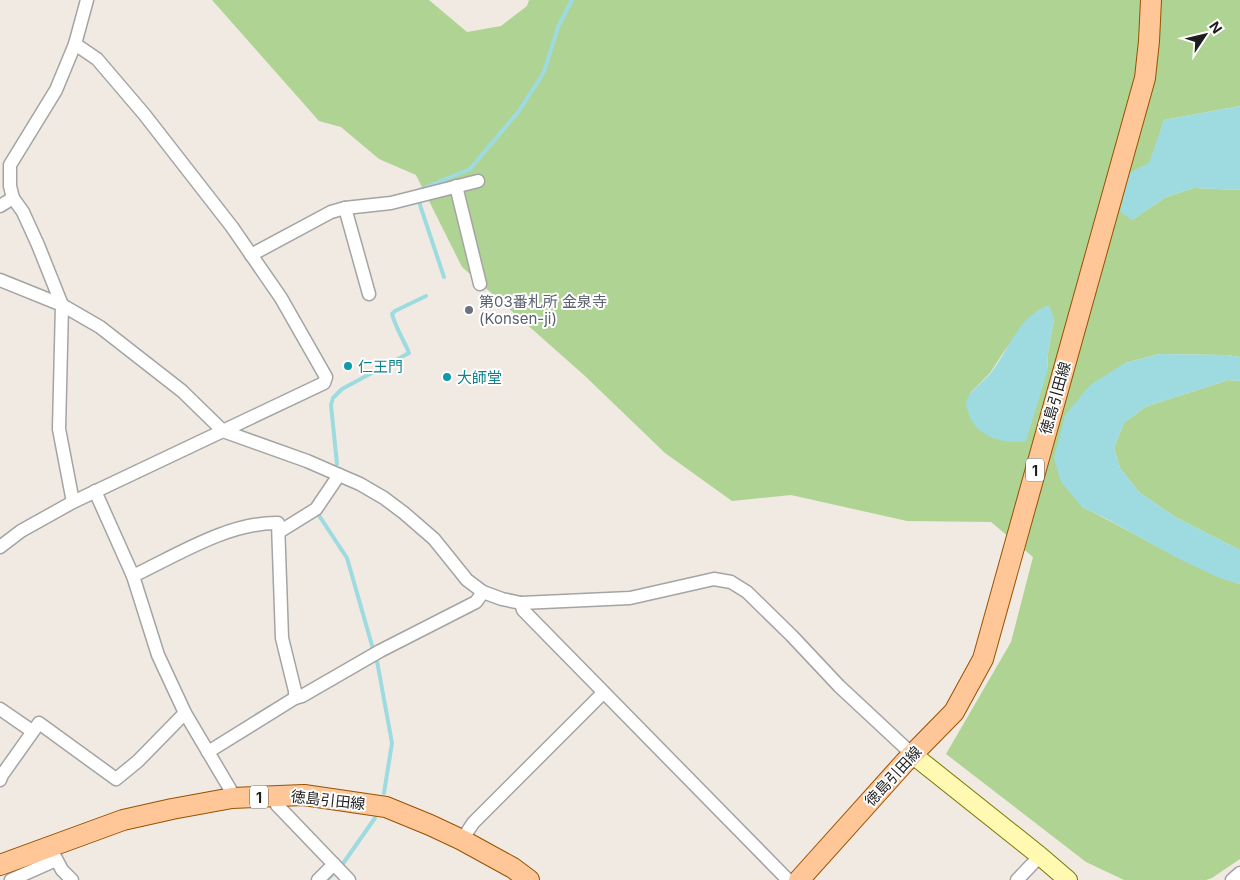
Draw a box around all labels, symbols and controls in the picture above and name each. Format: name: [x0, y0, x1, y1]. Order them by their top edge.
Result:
north arrow: [1180, 10, 1230, 60]
text: N: [1206, 18, 1226, 37]
place label: 第03番札所 金泉寺 (Konsen-ji): [479, 292, 607, 328]
marker: 第03番札所 金泉寺 (Konsen-ji): [463, 304, 475, 316]
place label: 仁王門: [358, 357, 403, 376]
street label: 徳島引田線: [1036, 359, 1074, 437]
marker: 仁王門: [342, 360, 354, 372]
place label: 大師堂: [457, 368, 502, 387]
marker: 大師堂: [441, 371, 453, 383]
road number: 1: [1026, 458, 1044, 482]
street label: 徳島引田線: [860, 742, 926, 810]
road number: 1: [250, 786, 268, 809]
street label: 徳島引田線: [290, 787, 366, 813]

